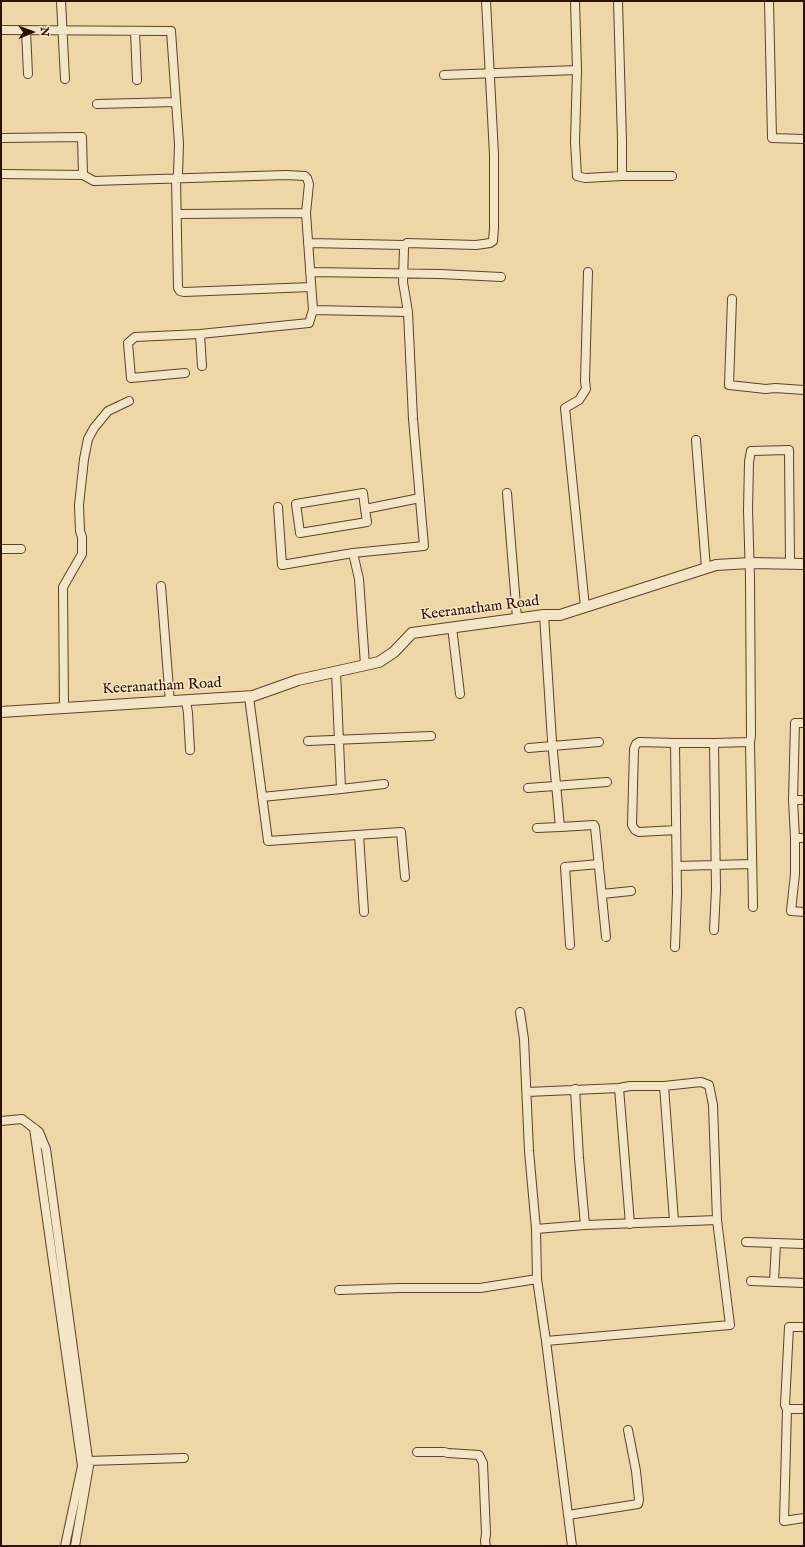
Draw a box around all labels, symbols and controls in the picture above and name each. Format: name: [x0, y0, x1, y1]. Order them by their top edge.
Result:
north arrow: [12, 12, 52, 52]
text: N: [37, 27, 51, 37]
street label: Keeranatham Road: [420, 593, 540, 625]
street label: Keeranatham Road: [102, 675, 222, 699]

